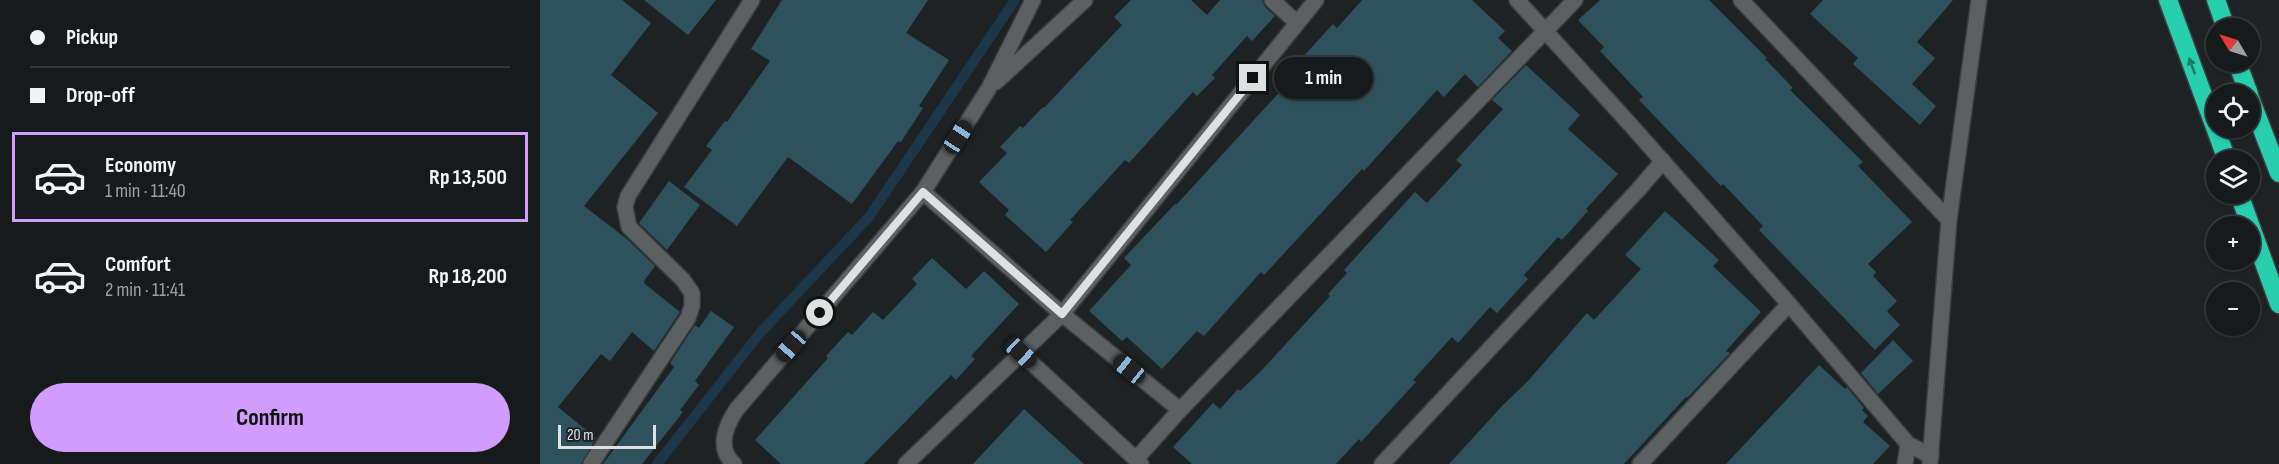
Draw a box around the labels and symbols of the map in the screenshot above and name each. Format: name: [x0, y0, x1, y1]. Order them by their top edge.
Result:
north arrow: [2206, 18, 2260, 72]
callout: 1 min: [1274, 57, 1373, 99]
one-way arrow: [2187, 57, 2197, 75]
route end: [1239, 64, 1266, 91]
car: [941, 117, 975, 157]
route start: [806, 299, 833, 326]
car: [772, 327, 810, 365]
car: [1002, 334, 1040, 372]
car: [1109, 351, 1149, 387]
scale bar: [558, 422, 656, 450]

